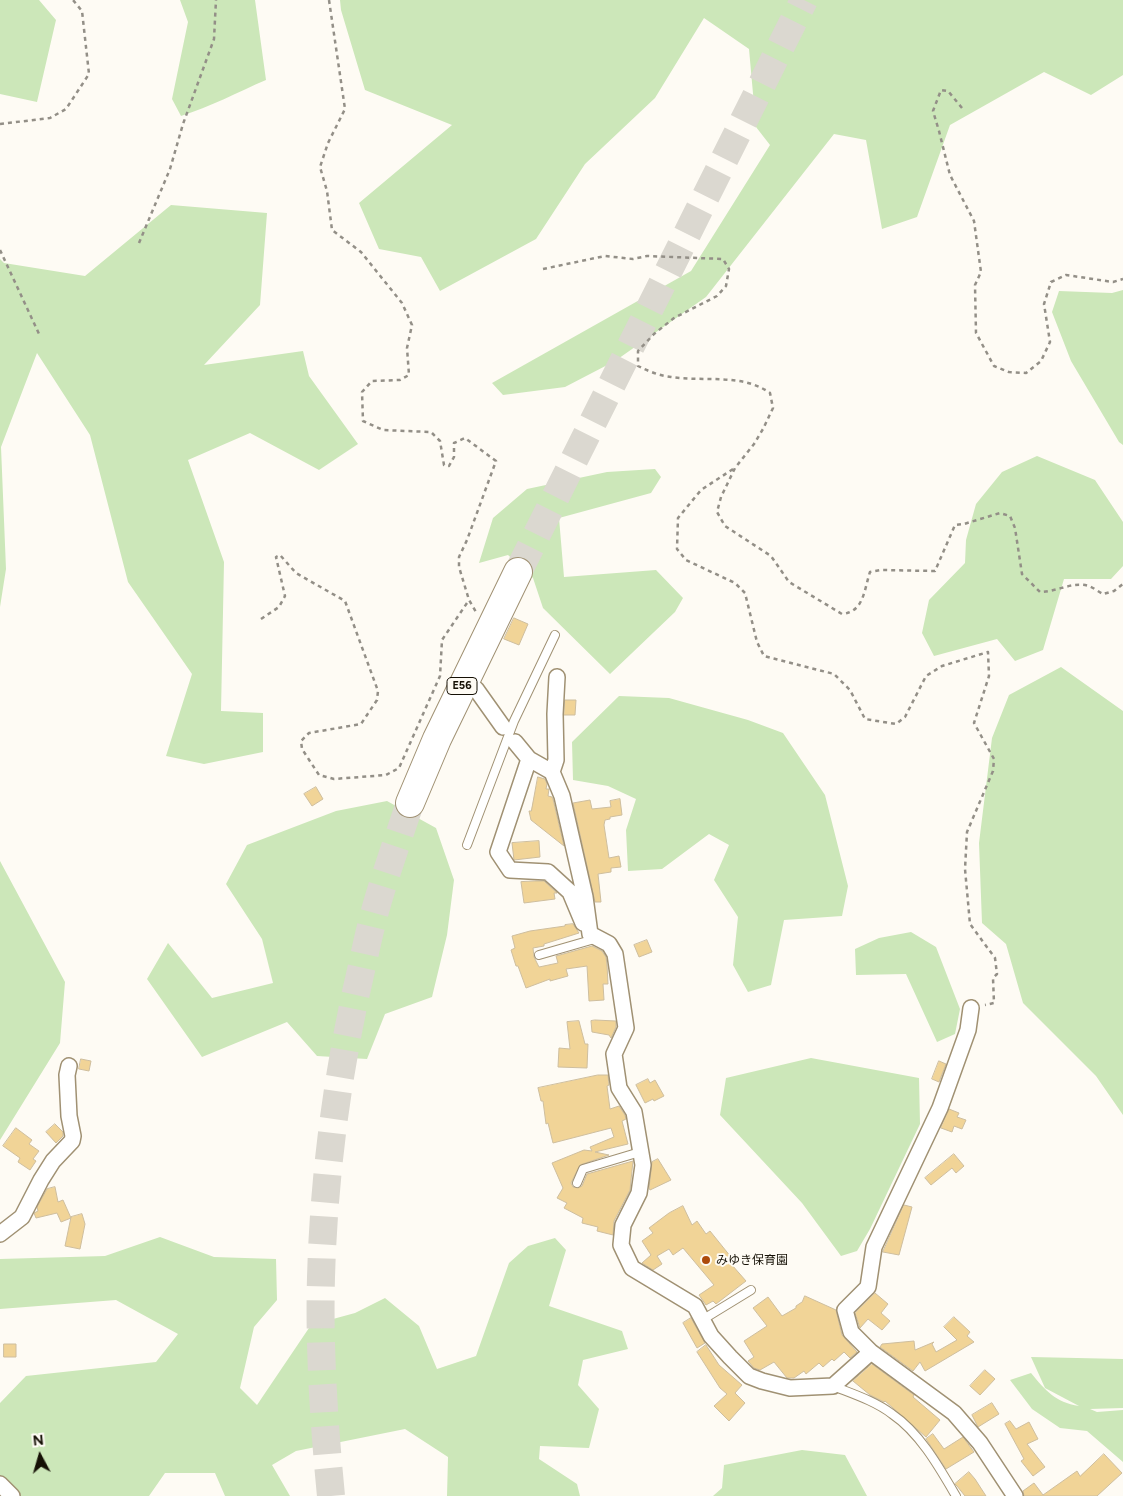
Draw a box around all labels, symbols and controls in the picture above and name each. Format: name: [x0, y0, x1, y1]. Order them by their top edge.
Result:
road number: E56: [447, 678, 477, 694]
place label: みゆき保育園: [716, 1253, 788, 1267]
marker: みゆき保育園: [700, 1254, 712, 1266]
north arrow: [15, 1431, 65, 1481]
text: N: [32, 1432, 45, 1450]

